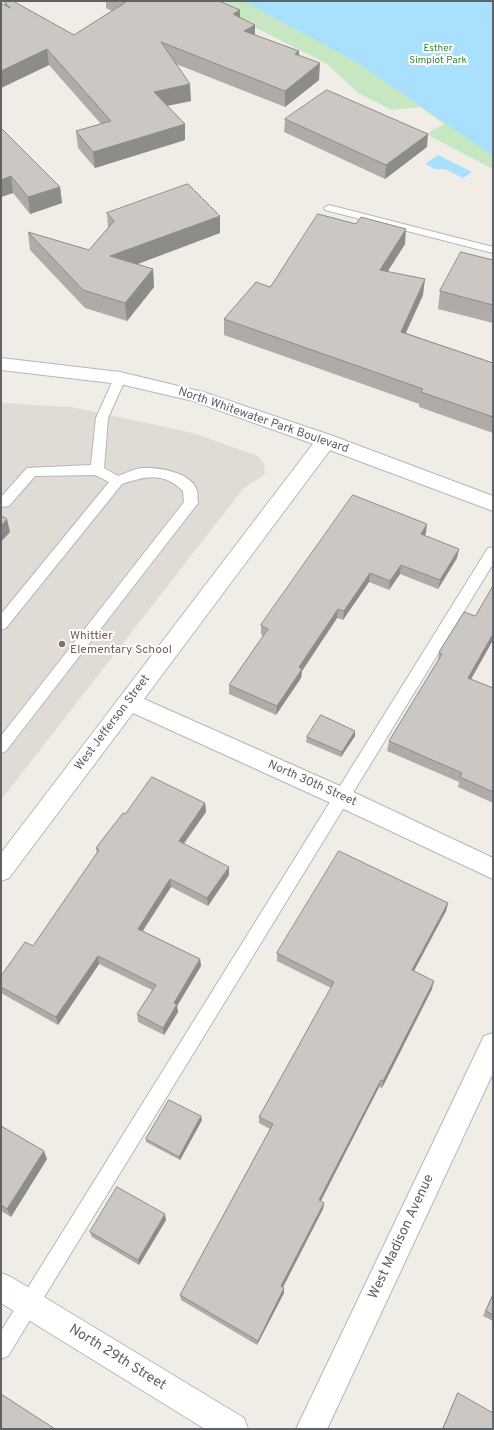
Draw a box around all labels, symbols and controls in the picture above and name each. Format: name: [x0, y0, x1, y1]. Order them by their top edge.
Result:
park label: Esther Simplot Park: [409, 43, 467, 66]
street label: North Whitewater Park Boulevard: [176, 385, 350, 457]
place label: Whittier Elementary School: [70, 630, 172, 658]
marker: Whittier Elementary School: [57, 639, 67, 649]
street label: West Jefferson Street: [72, 672, 154, 774]
street label: North 30th Street: [265, 758, 359, 810]
street label: West Madison Avenue: [366, 1172, 438, 1302]
street label: North 29th Street: [65, 1321, 169, 1395]

